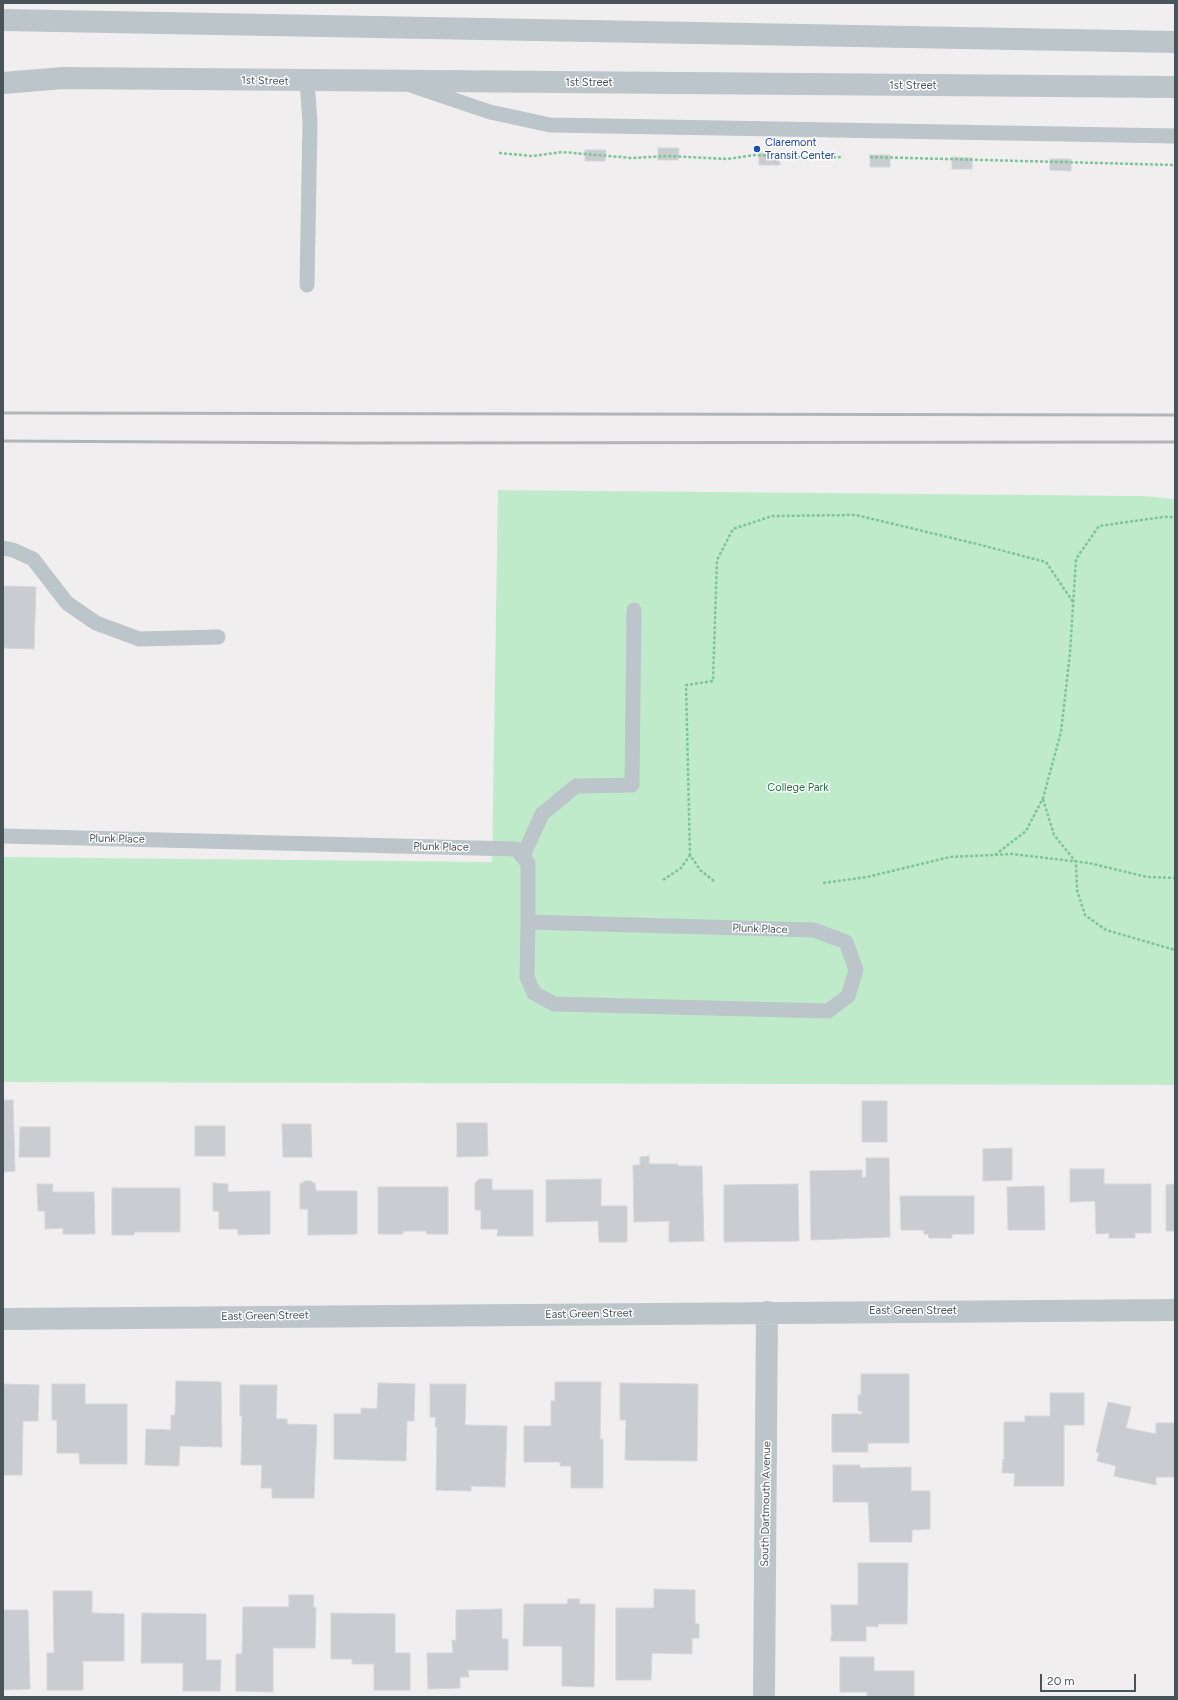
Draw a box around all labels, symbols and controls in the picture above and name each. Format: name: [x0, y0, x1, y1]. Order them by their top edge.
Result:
street label: 1st Street: [241, 74, 289, 88]
street label: 1st Street: [565, 76, 613, 90]
street label: 1st Street: [889, 79, 937, 93]
place label: Claremont Transit Center: [765, 136, 835, 162]
marker: Claremont Transit Center: [752, 144, 762, 154]
park label: College Park: [767, 781, 829, 795]
street label: Plunk Place: [89, 832, 145, 846]
street label: Plunk Place: [413, 840, 469, 854]
street label: Plunk Place: [732, 921, 788, 937]
street label: East Green Street: [869, 1304, 957, 1318]
street label: East Green Street: [545, 1307, 633, 1321]
street label: East Green Street: [221, 1309, 309, 1323]
street label: South Dartmouth Avenue: [758, 1441, 774, 1567]
scale bar: [1042, 1666, 1138, 1692]
text: 20 m: [1047, 1674, 1075, 1688]

